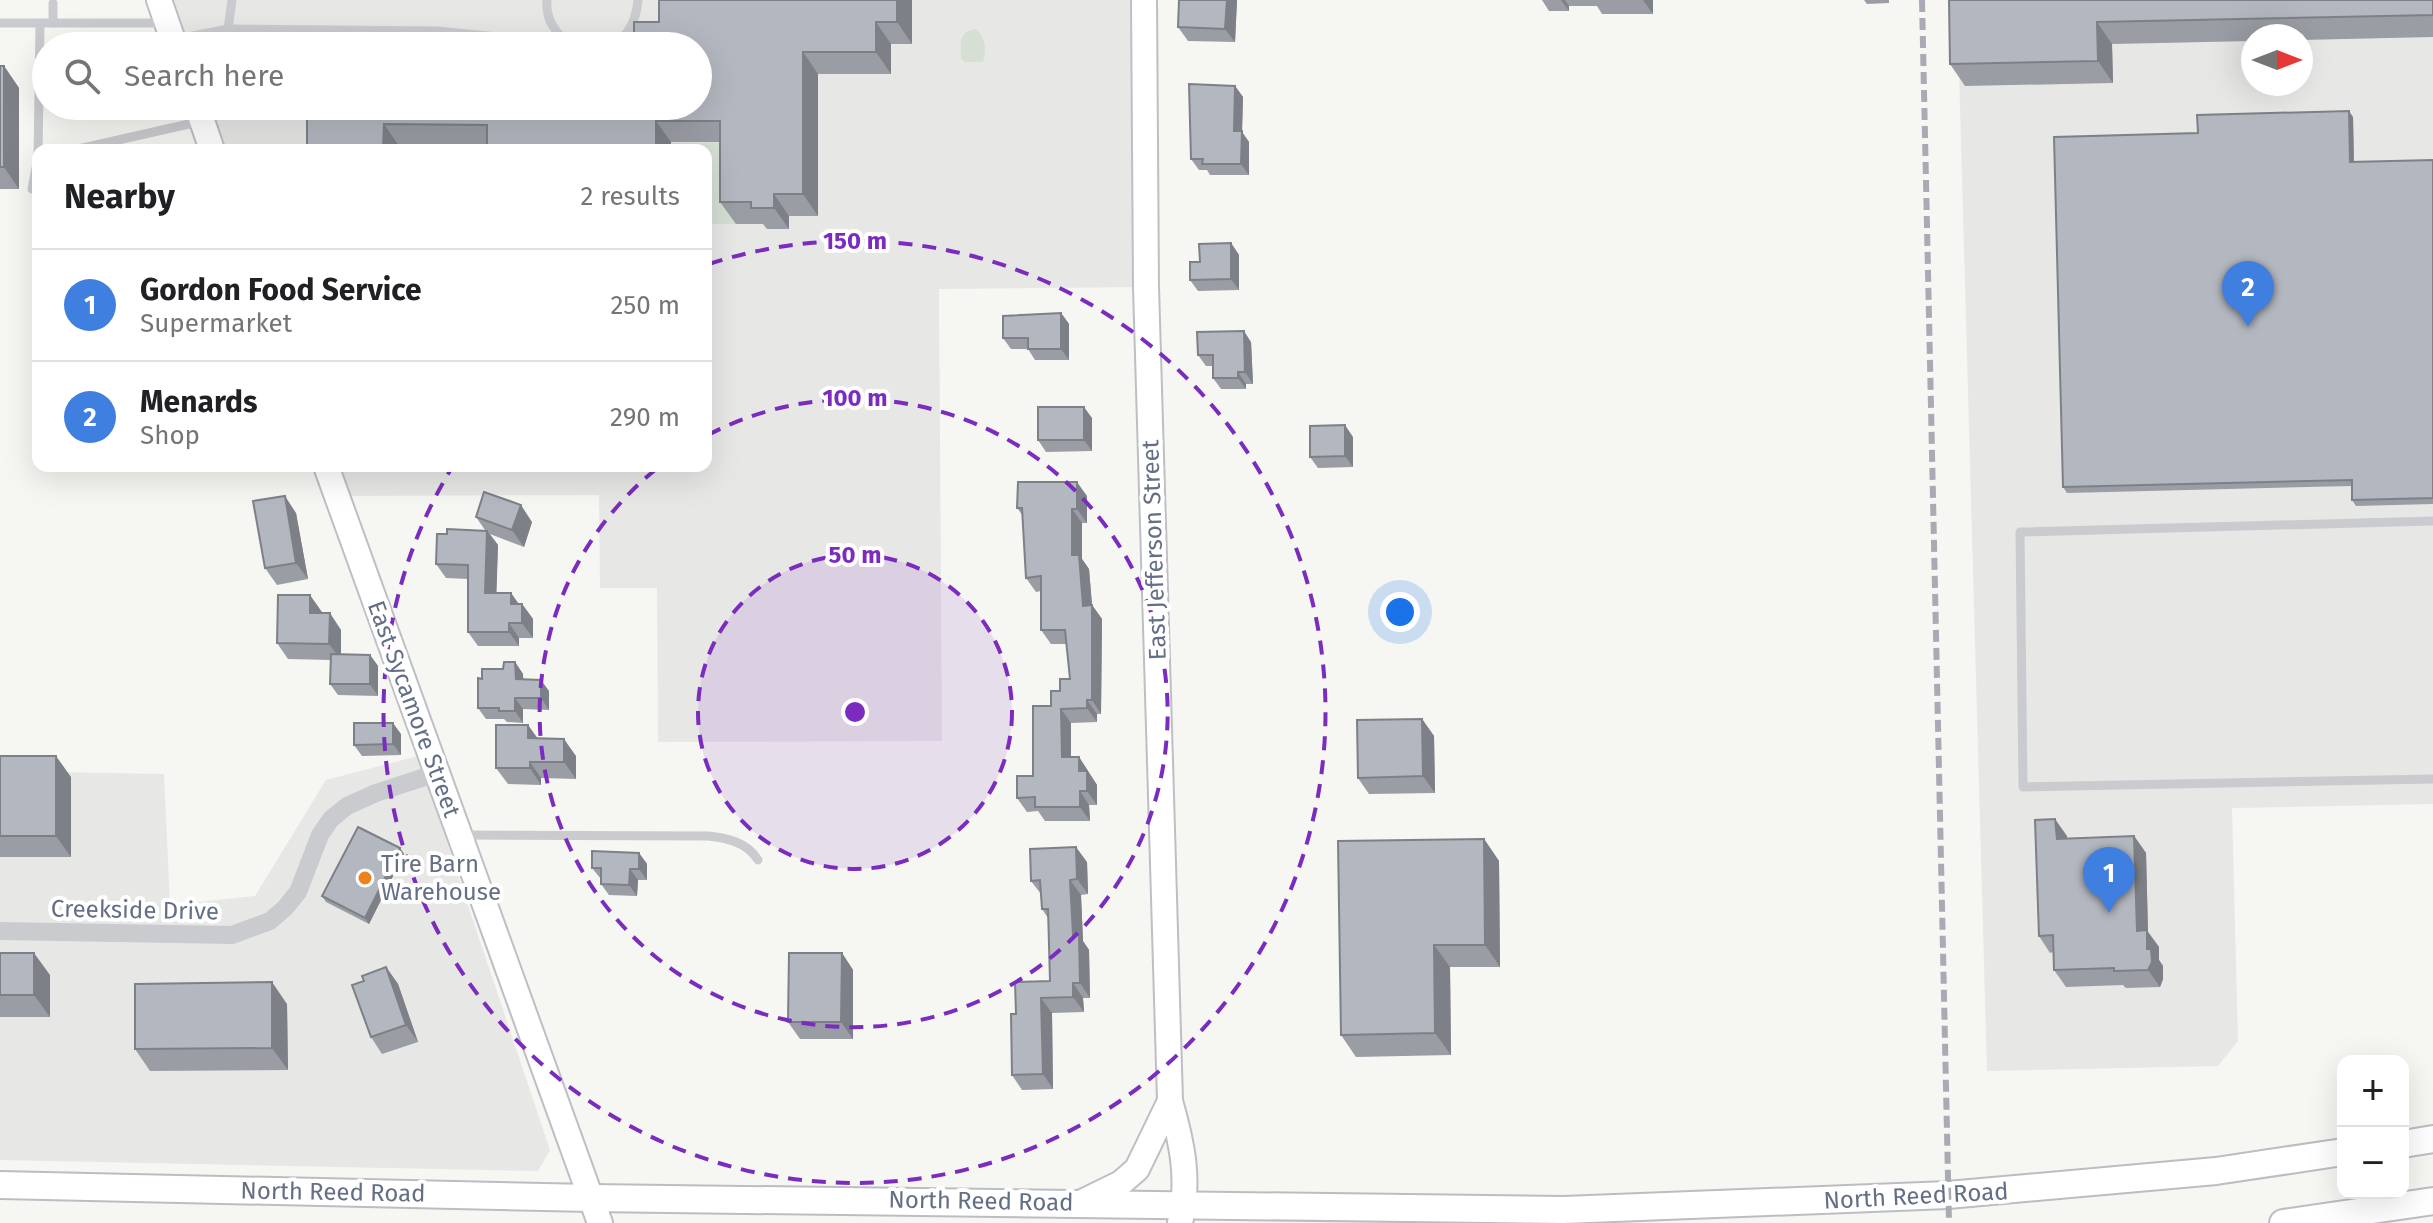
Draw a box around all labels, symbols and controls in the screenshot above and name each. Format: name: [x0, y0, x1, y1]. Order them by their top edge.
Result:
north arrow: [2241, 24, 2313, 96]
search box: [32, 32, 712, 120]
icon: search: [60, 54, 104, 98]
text: Search here: [124, 58, 284, 94]
text: Nearby: [64, 176, 175, 217]
text: 2 results: [580, 181, 680, 212]
text: 150 m: [823, 227, 887, 255]
pin: 2: [2222, 261, 2274, 327]
text: Gordon Food Service: [140, 272, 422, 308]
text: 1: [84, 290, 96, 321]
text: 250 m: [610, 290, 680, 321]
text: Supermarket: [140, 308, 292, 339]
text: Menards: [140, 384, 258, 420]
text: 100 m: [822, 384, 888, 412]
text: 2: [83, 402, 97, 433]
text: 290 m: [610, 402, 680, 433]
text: Shop: [140, 420, 200, 451]
street label: East Jefferson Street: [1136, 439, 1172, 661]
text: 50 m: [829, 541, 881, 569]
your location: [1380, 592, 1420, 632]
street label: East Sycamore Street: [362, 597, 466, 821]
centre of rings: [841, 698, 869, 726]
pin: 1: [2083, 847, 2135, 913]
place label: Tire Barn Warehouse: [381, 850, 501, 906]
marker: Tire Barn Warehouse: [356, 869, 374, 887]
street label: Creekside Drive: [51, 895, 219, 925]
map controls: [2337, 1055, 2409, 1199]
button: +: [2337, 1055, 2409, 1127]
button: −: [2337, 1127, 2409, 1199]
street label: North Reed Road: [240, 1176, 426, 1208]
street label: North Reed Road: [1823, 1177, 2009, 1215]
street label: North Reed Road: [888, 1185, 1074, 1217]

